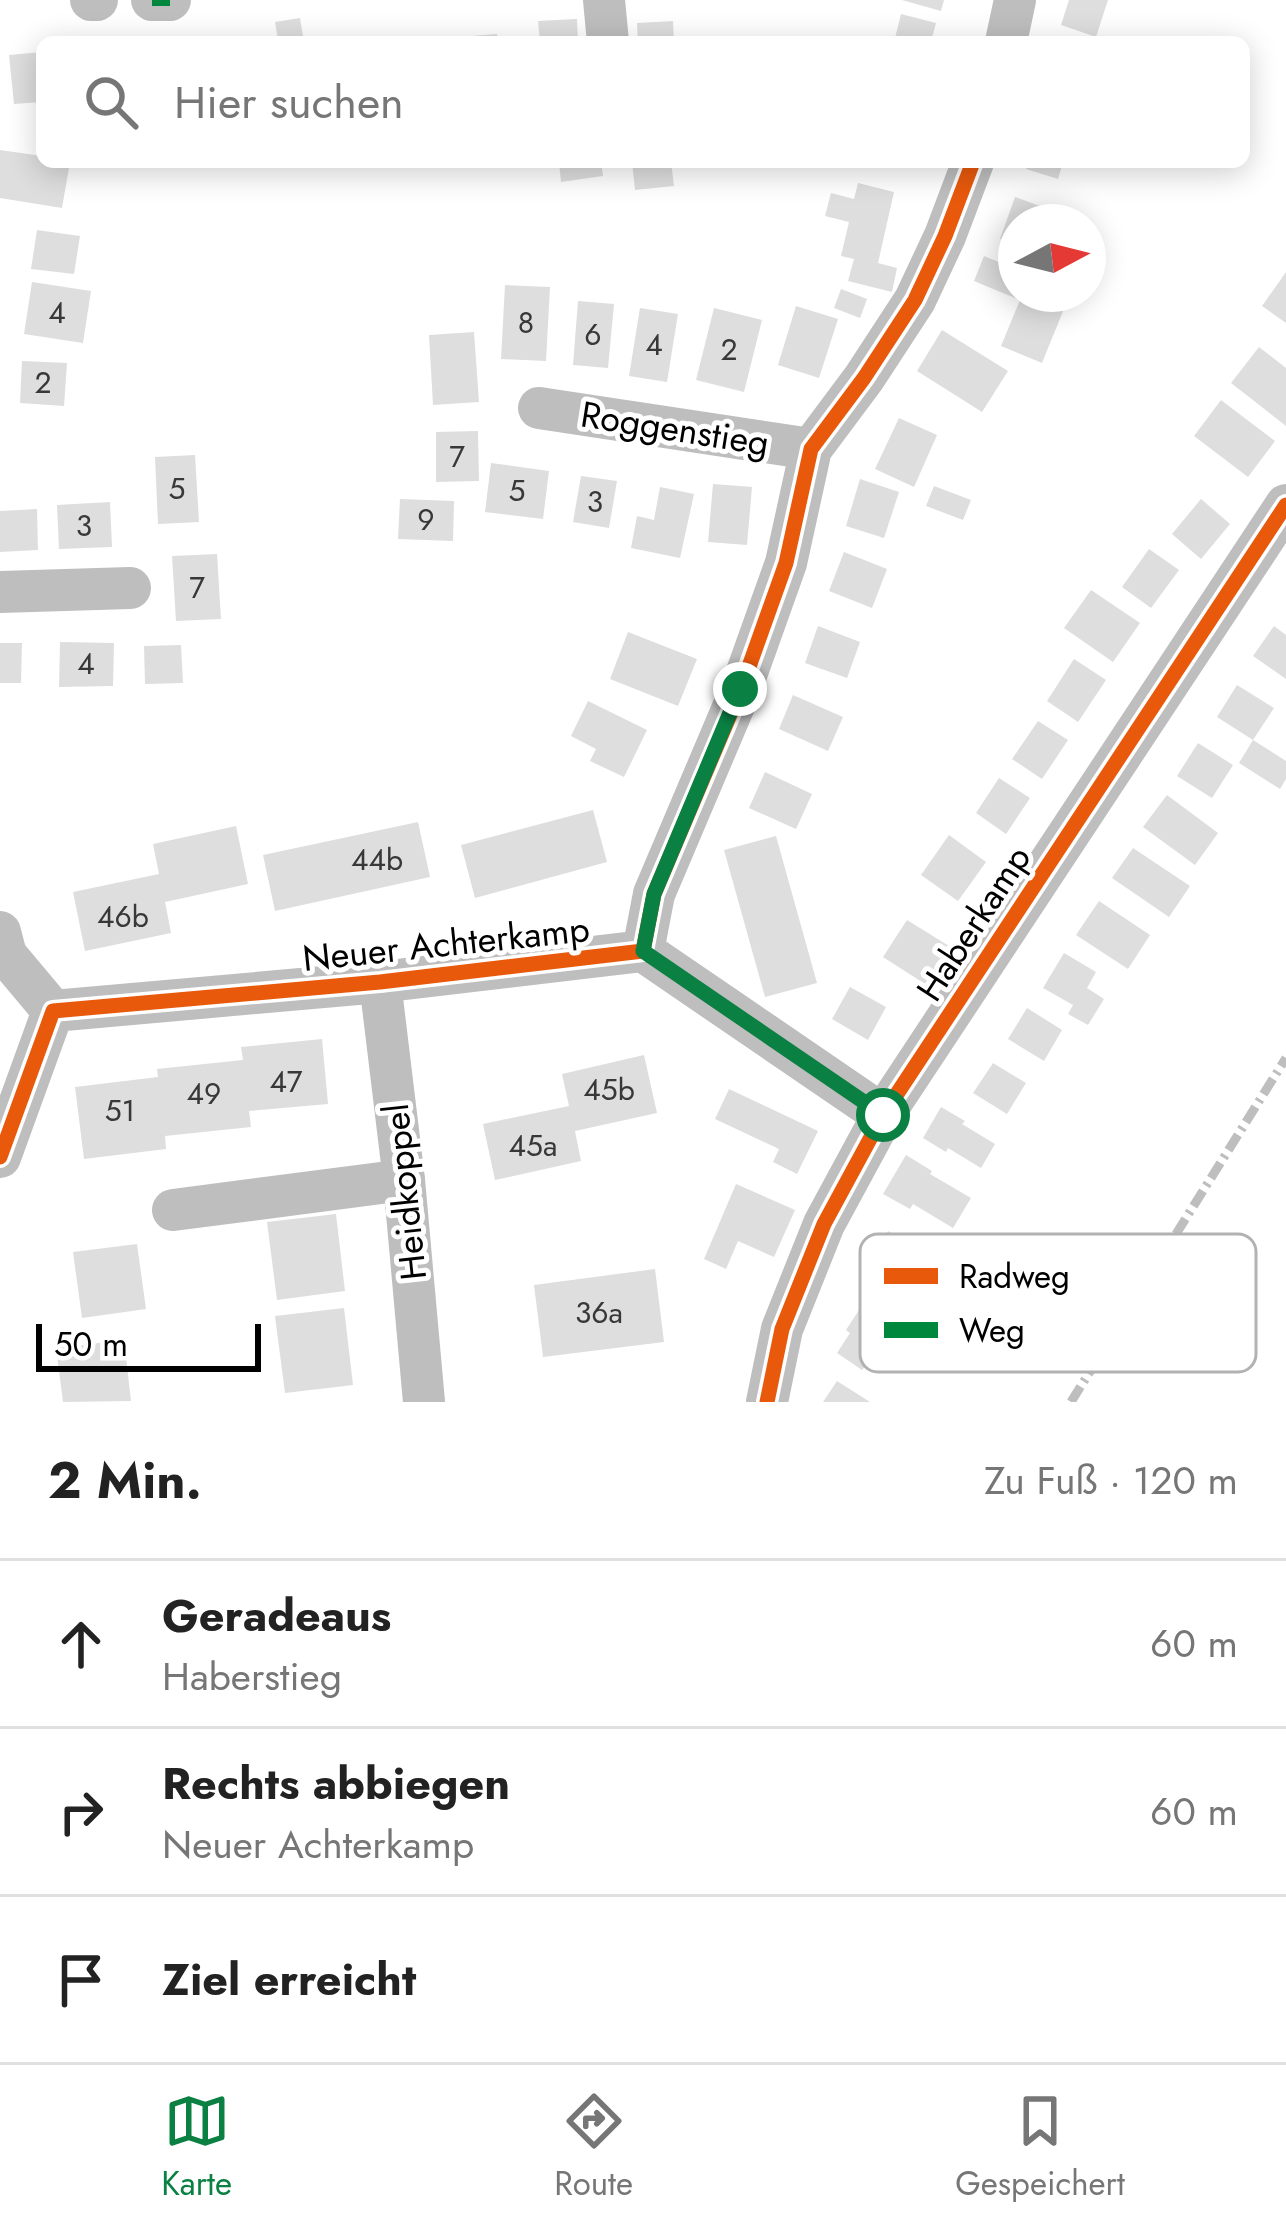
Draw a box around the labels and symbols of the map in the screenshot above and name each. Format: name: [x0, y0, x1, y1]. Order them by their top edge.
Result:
north arrow: [998, 204, 1106, 312]
house number: 4: [48, 291, 66, 334]
house number: 8: [518, 301, 534, 344]
house number: 6: [584, 313, 602, 356]
house number: 4: [645, 323, 663, 366]
house number: 2: [720, 328, 738, 371]
house number: 2: [34, 361, 52, 404]
street label: Roggenstieg: [577, 387, 773, 469]
house number: 7: [449, 435, 465, 478]
house number: 5: [169, 467, 185, 510]
house number: 5: [509, 469, 525, 512]
house number: 3: [587, 480, 603, 523]
house number: 9: [417, 498, 435, 541]
house number: 3: [76, 504, 92, 547]
house number: 7: [189, 566, 205, 609]
house number: 4: [77, 642, 95, 685]
route end: [713, 662, 767, 716]
street label: Haberkamp: [903, 835, 1043, 1011]
house number: 44b: [351, 838, 403, 881]
house number: 46b: [97, 895, 149, 938]
street label: Neuer Achterkamp: [300, 902, 592, 984]
house number: 47: [269, 1060, 303, 1103]
house number: 45b: [583, 1068, 635, 1111]
house number: 49: [187, 1072, 221, 1115]
route start: [856, 1088, 910, 1142]
house number: 51: [105, 1089, 135, 1132]
street label: Heidkoppel: [369, 1101, 439, 1283]
house number: 45a: [509, 1124, 557, 1167]
legend: [860, 1234, 1256, 1372]
text: Radweg: [959, 1253, 1070, 1300]
house number: 36a: [575, 1291, 623, 1334]
text: Weg: [959, 1307, 1025, 1354]
scale bar: [36, 1318, 261, 1371]

